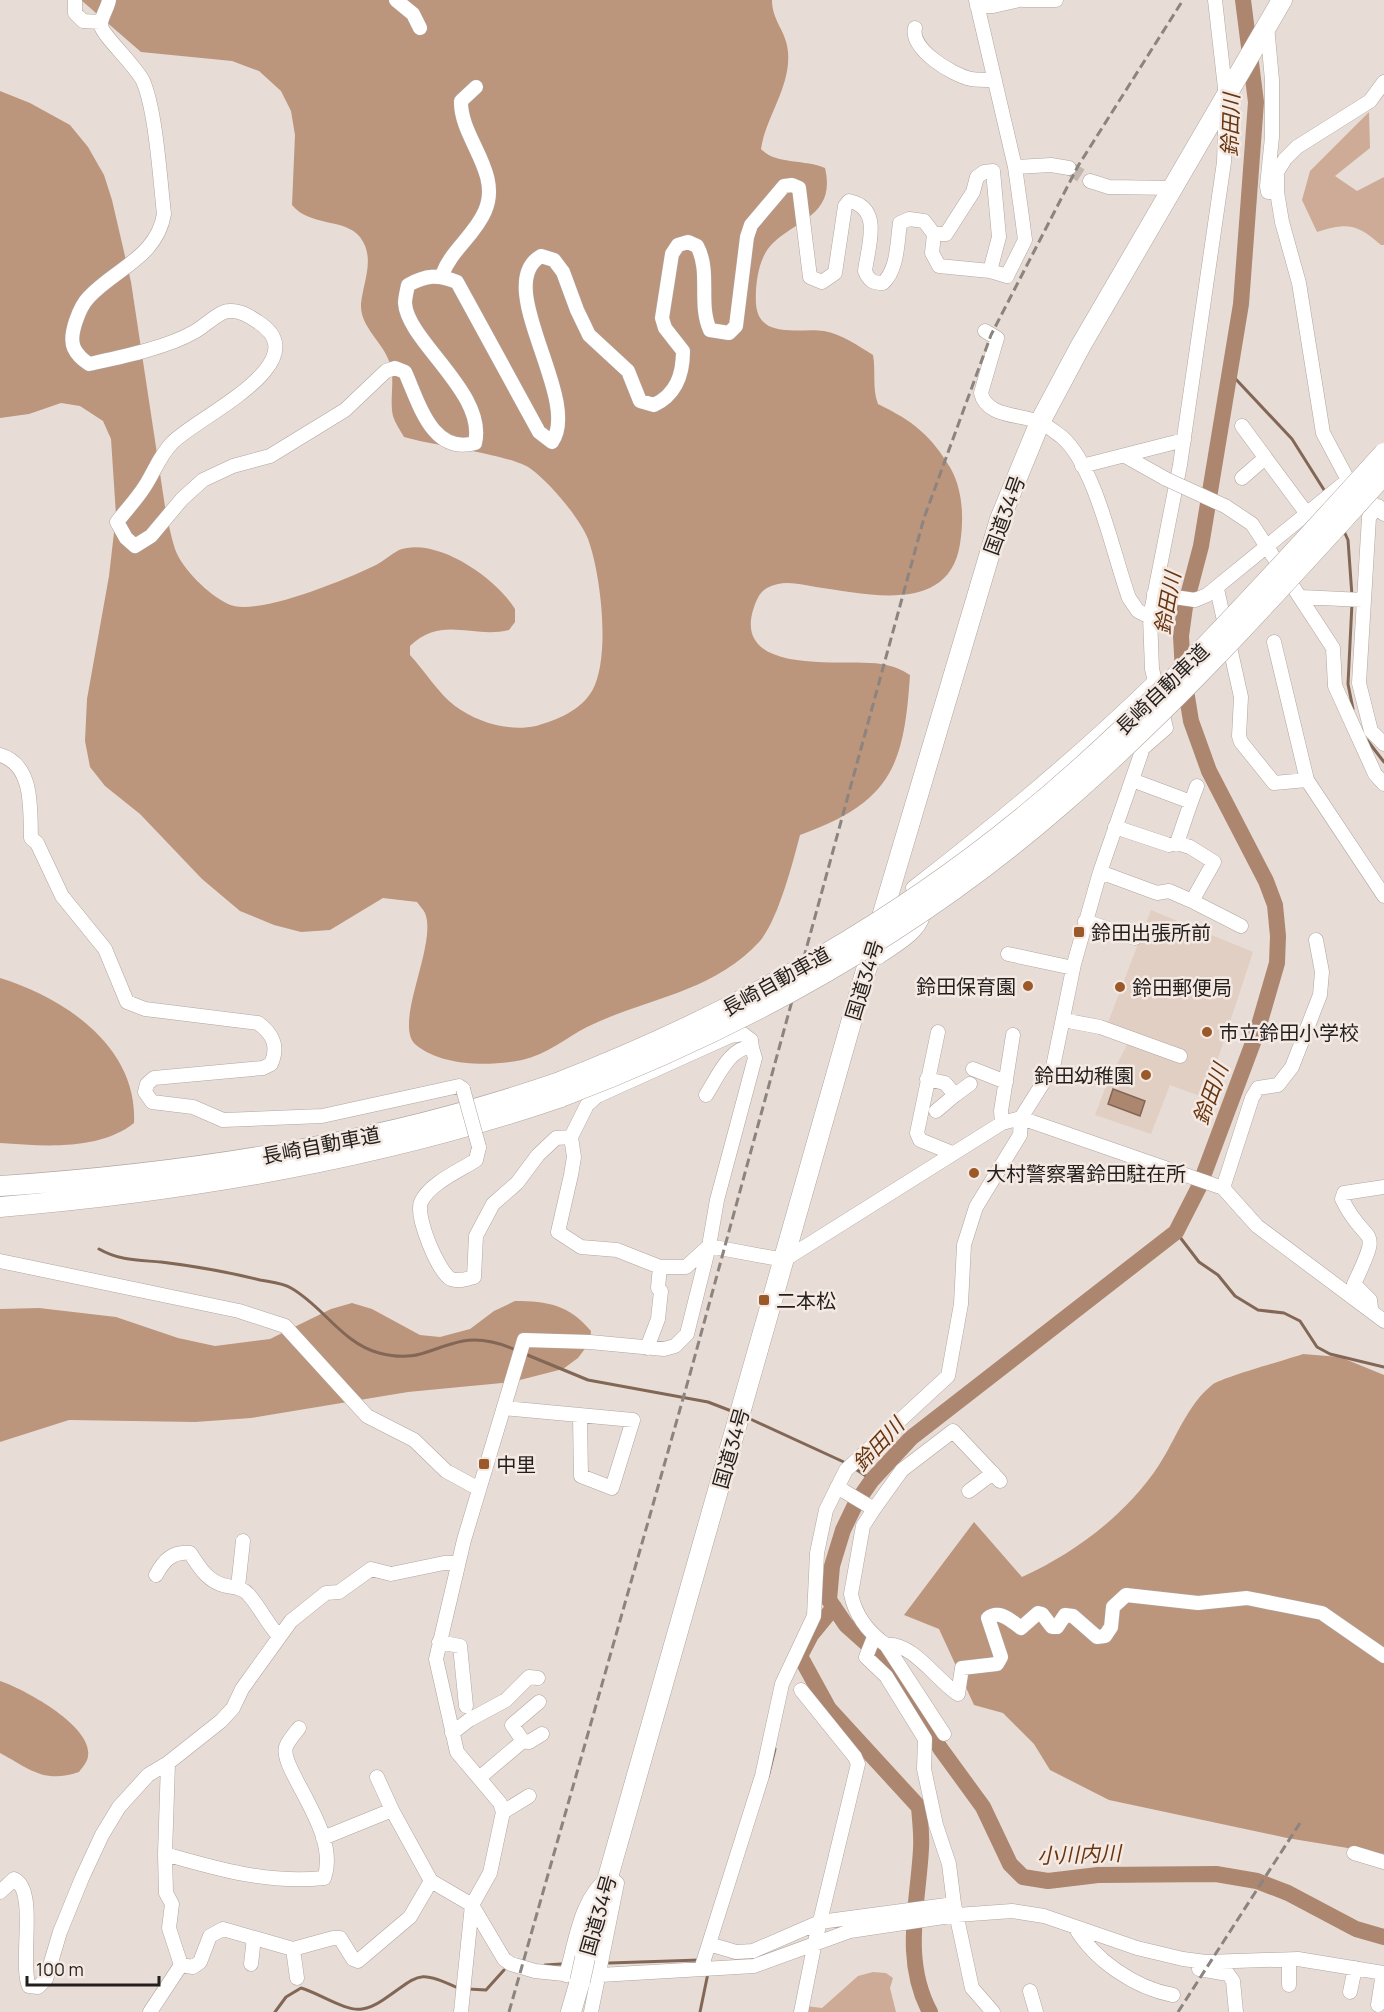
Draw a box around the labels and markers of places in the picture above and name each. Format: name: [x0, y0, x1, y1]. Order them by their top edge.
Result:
place label: 鈴田出張所前: [1091, 919, 1211, 946]
marker: 鈴田出張所前: [1072, 925, 1086, 939]
place label: 鈴田保育園: [916, 973, 1016, 1000]
place label: 鈴田郵便局: [1132, 974, 1232, 1001]
marker: 鈴田保育園: [1021, 979, 1035, 993]
marker: 鈴田郵便局: [1113, 980, 1127, 994]
place label: 市立鈴田小学校: [1219, 1019, 1359, 1046]
marker: 市立鈴田小学校: [1200, 1025, 1214, 1039]
place label: 鈴田幼稚園: [1034, 1062, 1134, 1089]
marker: 鈴田幼稚園: [1139, 1068, 1153, 1082]
place label: 大村警察署鈴田駐在所: [986, 1160, 1186, 1187]
marker: 大村警察署鈴田駐在所: [967, 1166, 981, 1180]
place label: 二本松: [776, 1287, 836, 1314]
marker: 二本松: [757, 1293, 771, 1307]
place label: 中里: [496, 1451, 536, 1478]
marker: 中里: [477, 1457, 491, 1471]

